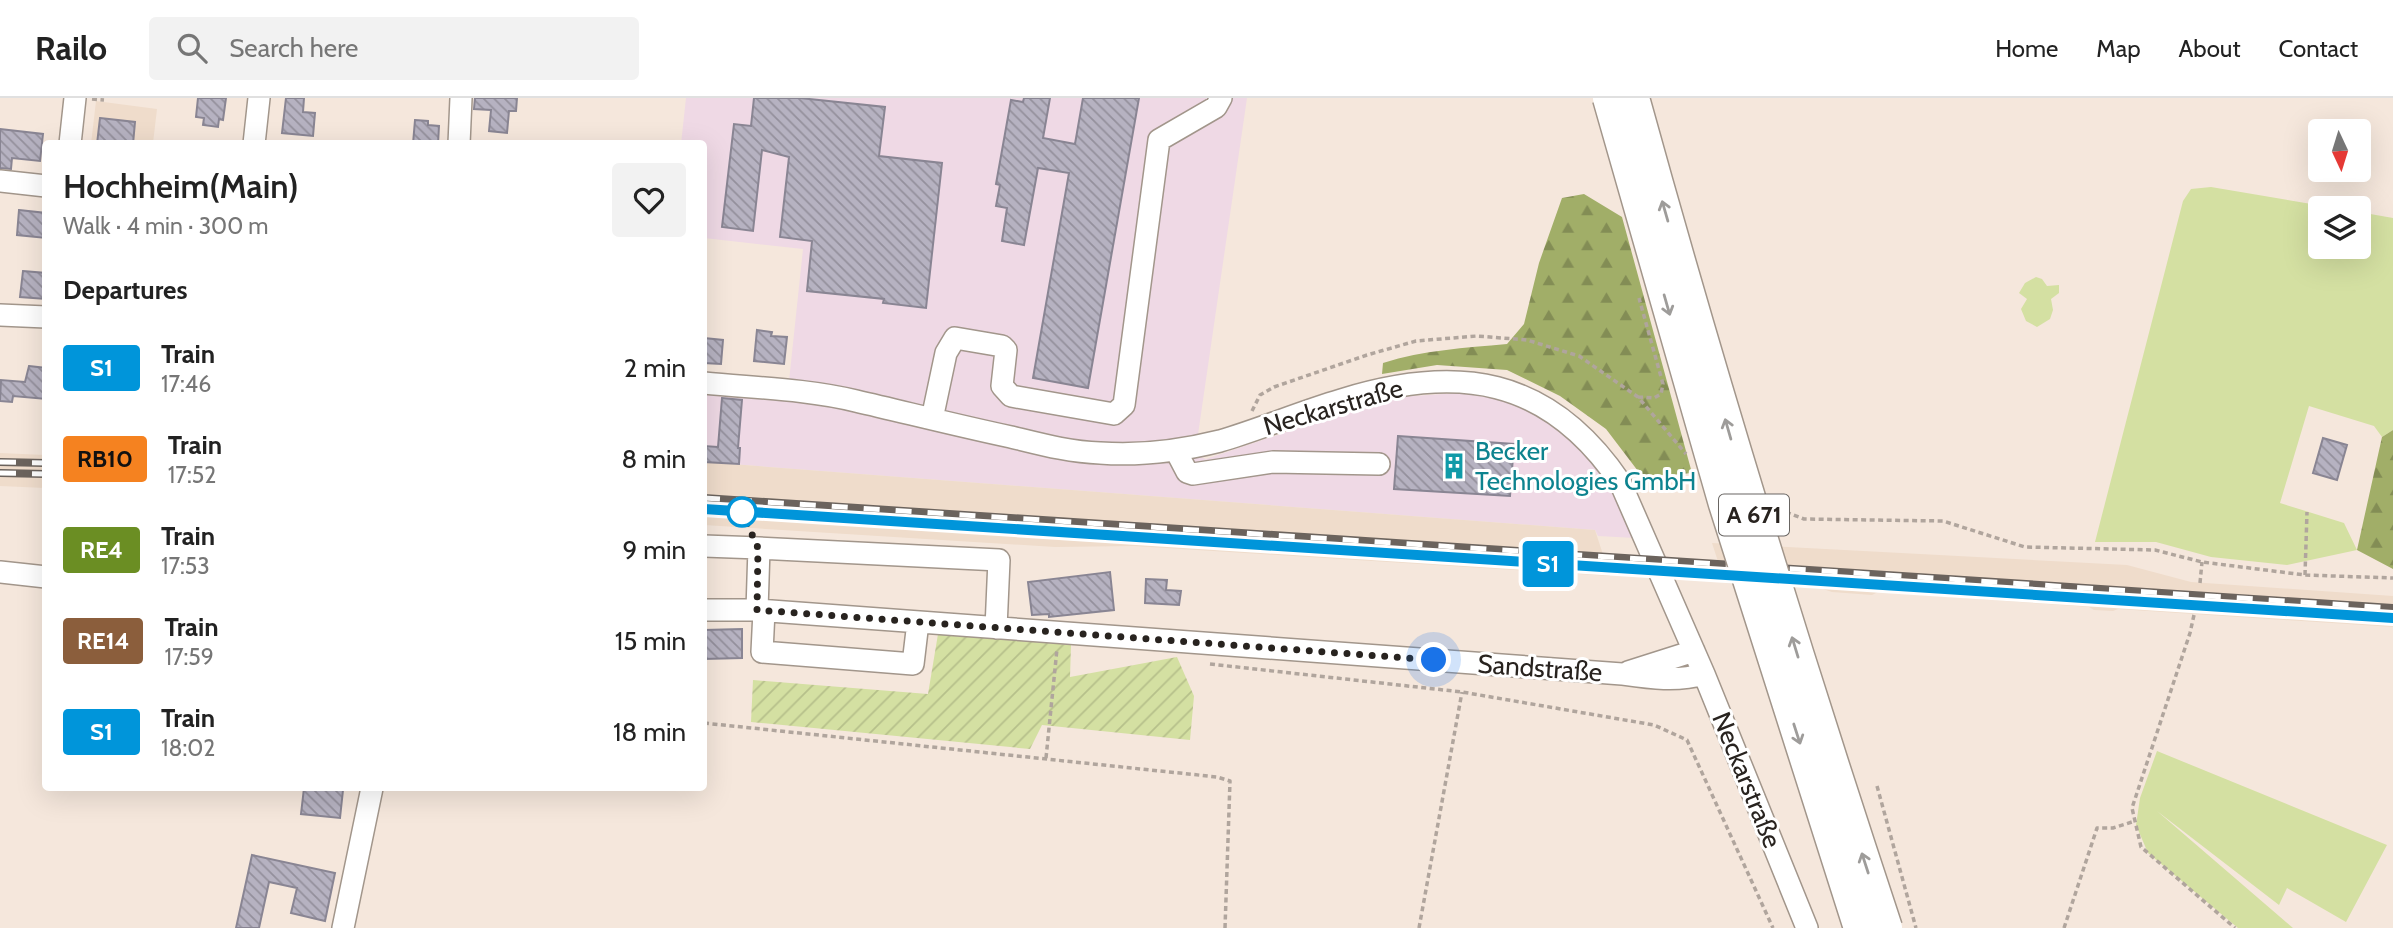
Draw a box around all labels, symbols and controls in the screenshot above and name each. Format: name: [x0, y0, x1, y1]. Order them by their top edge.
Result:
search box: [149, 17, 639, 80]
text: Railo: [35, 28, 107, 68]
icon: search: [173, 29, 211, 67]
text: Search here: [229, 32, 358, 64]
text: Home: [1995, 34, 2058, 63]
text: Map: [2096, 34, 2141, 63]
text: About: [2179, 34, 2241, 63]
text: Contact: [2279, 34, 2358, 63]
north arrow: [2308, 119, 2371, 182]
map controls: [2308, 119, 2371, 259]
button: heart: [612, 163, 686, 237]
text: Hochheim(Main): [63, 166, 299, 206]
button: layers: [2308, 196, 2371, 259]
one-way arrow: [1657, 200, 1670, 222]
text: Walk · 4 min · 300 m: [63, 212, 269, 240]
text: Departures: [63, 274, 187, 306]
one-way arrow: [1661, 294, 1674, 316]
text: Train: [161, 338, 215, 370]
text: 2 min: [624, 352, 686, 384]
text: S1: [90, 353, 113, 382]
text: 17:46: [161, 370, 211, 398]
street label: Neckarstraße: [1260, 372, 1406, 442]
one-way arrow: [1721, 418, 1734, 440]
text: Train: [168, 429, 222, 461]
place label: Becker Technologies GmbH: [1475, 435, 1696, 497]
text: 8 min: [622, 443, 686, 475]
text: RB10: [77, 444, 133, 473]
building icon: Becker Technologies GmbH: [1439, 451, 1469, 481]
text: 17:52: [168, 461, 216, 489]
road number: A 671: [1719, 494, 1789, 536]
unlabelled marker: [727, 497, 757, 527]
text: Train: [161, 520, 215, 552]
text: 9 min: [623, 534, 686, 566]
text: RE4: [80, 535, 123, 564]
line badge: S1: [1516, 541, 1580, 587]
text: S1: [1537, 549, 1559, 578]
text: 17:53: [161, 552, 210, 580]
text: Train: [164, 611, 219, 643]
text: 15 min: [615, 625, 686, 657]
text: RE14: [77, 626, 129, 655]
one-way arrow: [1787, 636, 1800, 658]
your location: [1416, 642, 1451, 677]
text: 17:59: [164, 643, 214, 671]
street label: Sandstraße: [1477, 648, 1603, 688]
text: Train: [161, 702, 215, 734]
street label: Neckarstraße: [1705, 707, 1789, 853]
text: 18 min: [613, 716, 686, 748]
text: S1: [90, 717, 113, 746]
one-way arrow: [1791, 723, 1804, 745]
text: 18:02: [161, 734, 215, 762]
one-way arrow: [1857, 853, 1870, 875]

